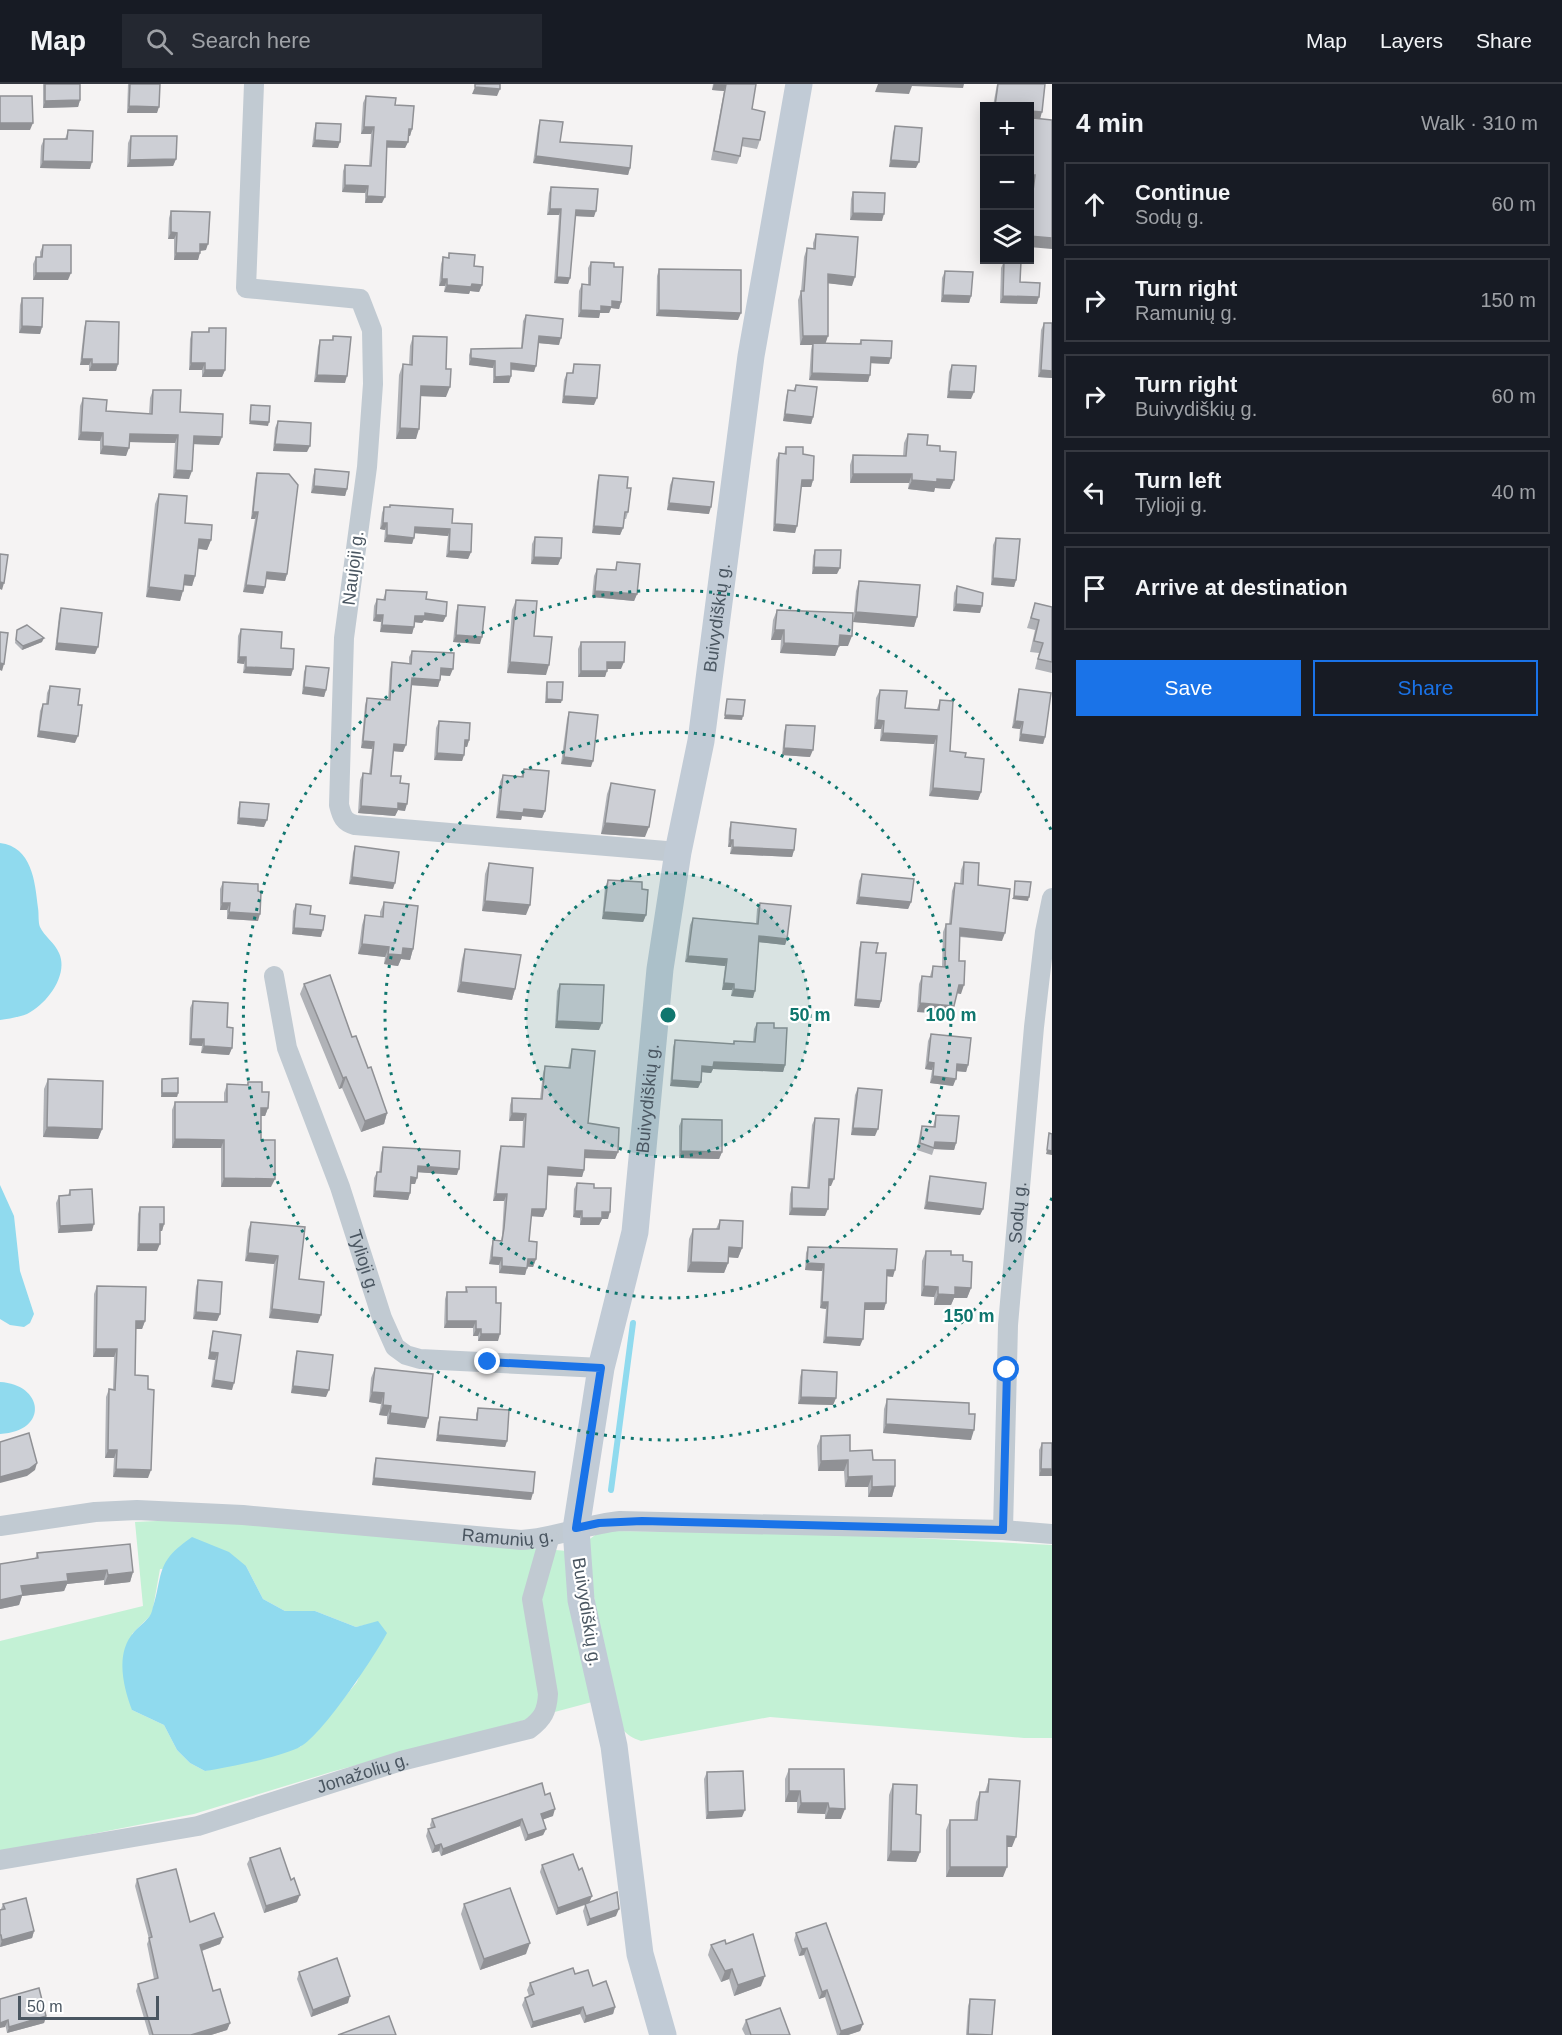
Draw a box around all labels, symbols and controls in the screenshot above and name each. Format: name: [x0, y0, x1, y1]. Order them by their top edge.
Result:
search box: [122, 14, 542, 68]
text: Map: [30, 25, 86, 56]
icon: search: [143, 25, 176, 58]
text: Search here: [191, 28, 311, 53]
text: Map: [1306, 29, 1347, 52]
text: Layers: [1380, 29, 1443, 52]
text: Share: [1476, 29, 1532, 52]
map controls: [980, 102, 1034, 264]
button: +: [980, 102, 1034, 156]
text: 4 min: [1076, 108, 1144, 138]
text: Walk · 310 m: [1421, 112, 1538, 134]
button: −: [980, 156, 1034, 210]
text: Continue: [1135, 180, 1230, 205]
icon: ahead: [1078, 188, 1111, 221]
text: 60 m: [1492, 193, 1536, 215]
text: Sodų g.: [1135, 206, 1204, 228]
button: layers: [980, 210, 1034, 264]
text: Turn right: [1135, 276, 1237, 301]
icon: right: [1078, 284, 1111, 317]
text: 150 m: [1480, 289, 1536, 311]
text: Ramunių g.: [1135, 302, 1237, 324]
text: Turn right: [1135, 372, 1237, 397]
icon: right: [1078, 380, 1111, 413]
text: 60 m: [1492, 385, 1536, 407]
text: Buivydiškių g.: [1135, 398, 1257, 420]
text: Turn left: [1135, 468, 1221, 493]
icon: left: [1078, 476, 1111, 509]
text: 40 m: [1492, 481, 1536, 503]
text: Tylioji g.: [1135, 494, 1207, 516]
street label: Naujoji g.: [339, 530, 367, 606]
street label: Buivydiškių g.: [700, 562, 734, 674]
icon: arrive: [1078, 572, 1111, 605]
text: Arrive at destination: [1135, 575, 1348, 600]
button: Save: [1076, 660, 1301, 716]
button: Share: [1313, 660, 1538, 716]
centre of rings: [658, 1005, 678, 1025]
text: 50 m: [789, 1005, 831, 1025]
text: 100 m: [925, 1005, 977, 1025]
street label: Buivydiškių g.: [633, 1043, 663, 1154]
street label: Sodų g.: [1005, 1181, 1030, 1244]
street label: Tylioji g.: [344, 1227, 383, 1295]
text: 150 m: [943, 1306, 995, 1326]
route end: [474, 1348, 500, 1374]
route start: [993, 1356, 1019, 1382]
street label: Ramunių g.: [461, 1525, 555, 1550]
street label: Buivydiškių g.: [569, 1556, 605, 1668]
street label: Jonažolių g.: [314, 1749, 411, 1797]
scale bar: [18, 1993, 159, 2020]
text: 50 m: [27, 1998, 63, 2015]

